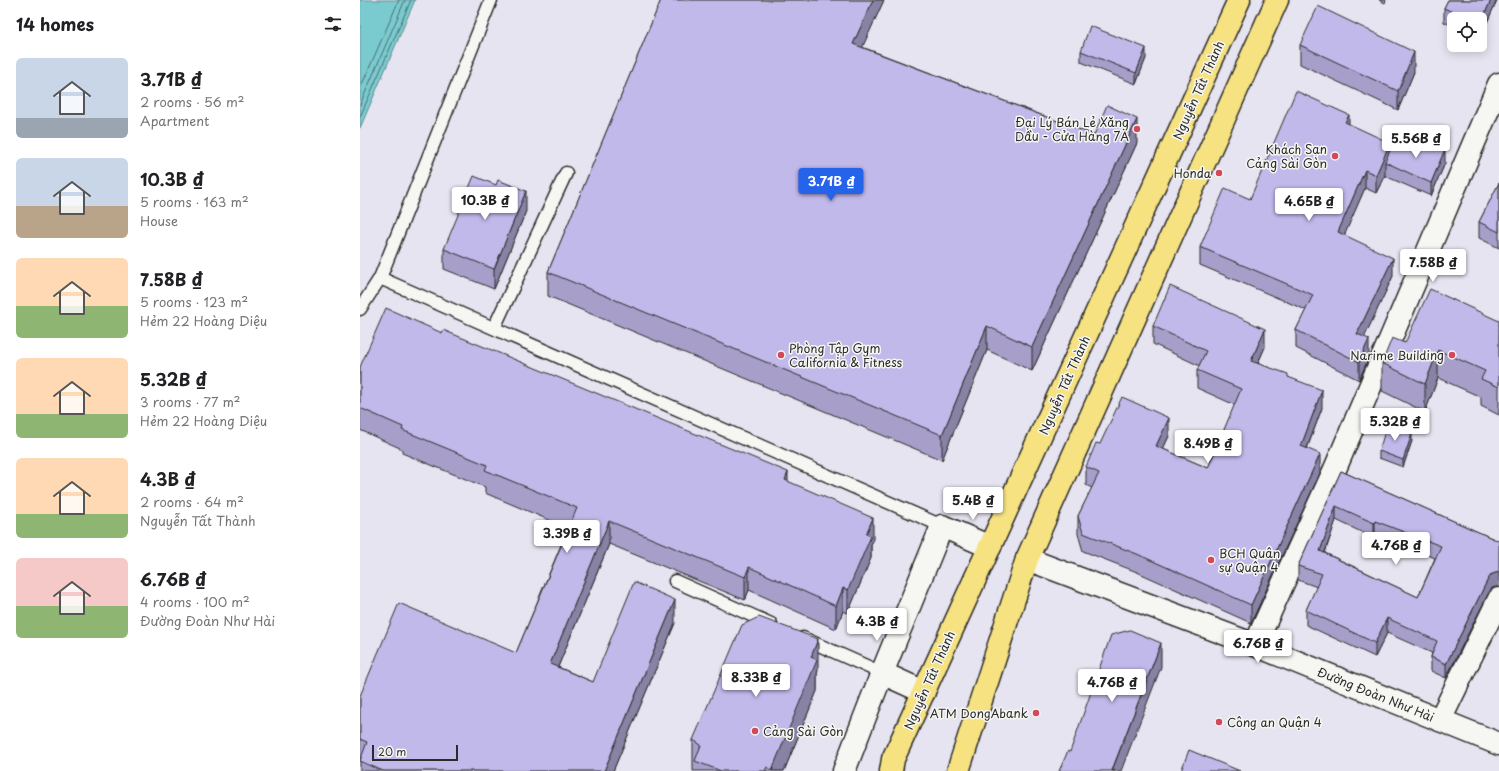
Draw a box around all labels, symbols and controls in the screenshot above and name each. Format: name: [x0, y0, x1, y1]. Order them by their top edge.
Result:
text: 14 homes: [16, 11, 94, 37]
map controls: [1447, 12, 1487, 52]
button: locate: [1447, 12, 1487, 52]
icon: filters: [322, 13, 344, 35]
street label: Nguyễn Tất Thành: [1168, 38, 1228, 142]
text: 3.71B ₫: [140, 66, 202, 92]
icon: home: [48, 74, 96, 122]
text: 2 rooms · 56 m²: [140, 92, 244, 111]
text: Apartment: [140, 111, 209, 130]
place label: Đại Lý Bán Lẻ Xăng Dầu - Cửa Hàng 7A: [1015, 113, 1129, 145]
marker: Đại Lý Bán Lẻ Xăng Dầu - Cửa Hàng 7A: [1132, 124, 1142, 134]
pin: 5.56B ₫: [1379, 125, 1453, 159]
text: 5.56B ₫: [1391, 128, 1441, 147]
place label: Khách Sạn Cảng Sài Gòn: [1246, 140, 1327, 172]
marker: Khách Sạn Cảng Sài Gòn: [1330, 151, 1340, 161]
place label: Honda: [1174, 164, 1212, 182]
text: 10.3B ₫: [140, 166, 203, 192]
pin: 3.71B ₫: [794, 168, 868, 202]
marker: Honda: [1214, 168, 1224, 178]
text: 3.71B ₫: [807, 171, 855, 190]
icon: home: [48, 174, 96, 222]
pin: 10.3B ₫: [448, 187, 522, 221]
pin: 4.65B ₫: [1272, 188, 1346, 222]
text: 10.3B ₫: [461, 190, 509, 209]
text: 4.65B ₫: [1284, 191, 1334, 210]
text: 5 rooms · 163 m²: [140, 192, 249, 211]
text: House: [140, 211, 178, 230]
pin: 7.58B ₫: [1396, 249, 1470, 283]
text: 7.58B ₫: [1409, 252, 1457, 271]
text: 7.58B ₫: [140, 266, 203, 292]
icon: home: [48, 274, 96, 322]
text: 5 rooms · 123 m²: [140, 292, 248, 311]
text: Hẻm 22 Hoàng Diệu: [140, 311, 267, 330]
street label: Nguyễn Tất Thành: [1034, 333, 1094, 437]
place label: Phòng Tập Gym California & Fitness: [789, 339, 903, 371]
place label: Narime Building: [1350, 346, 1444, 364]
marker: Phòng Tập Gym California & Fitness: [776, 350, 786, 360]
marker: Narime Building: [1447, 350, 1457, 360]
text: 5.32B ₫: [140, 366, 207, 392]
icon: home: [48, 374, 96, 422]
text: 3 rooms · 77 m²: [140, 392, 241, 411]
pin: 5.32B ₫: [1358, 408, 1432, 442]
text: Hẻm 22 Hoàng Diệu: [140, 411, 267, 430]
text: 5.32B ₫: [1370, 411, 1420, 430]
pin: 8.49B ₫: [1171, 430, 1245, 464]
text: 8.49B ₫: [1184, 433, 1232, 452]
text: 4.3B ₫: [140, 466, 195, 492]
icon: home: [48, 474, 96, 522]
pin: 5.4B ₫: [940, 487, 1006, 521]
text: 5.4B ₫: [952, 490, 994, 509]
text: 2 rooms · 64 m²: [140, 492, 244, 511]
text: Nguyễn Tất Thành: [140, 511, 256, 530]
pin: 3.39B ₫: [530, 520, 604, 554]
text: 3.39B ₫: [543, 523, 591, 542]
pin: 4.76B ₫: [1359, 532, 1433, 566]
text: 4.76B ₫: [1371, 535, 1421, 554]
place label: BCH Quân sự Quận 4: [1219, 544, 1280, 576]
marker: BCH Quân sự Quận 4: [1206, 555, 1216, 565]
text: 6.76B ₫: [140, 566, 206, 592]
icon: home: [48, 574, 96, 622]
text: 4 rooms · 100 m²: [140, 592, 250, 611]
pin: 4.3B ₫: [844, 608, 910, 642]
text: Đường Đoàn Như Hài: [140, 611, 275, 630]
text: 4.3B ₫: [856, 611, 898, 630]
street label: Nguyễn Tất Thành: [899, 628, 959, 732]
pin: 6.76B ₫: [1221, 630, 1295, 664]
text: 6.76B ₫: [1233, 633, 1283, 652]
street label: Đường Đoàn Như Hài: [1315, 662, 1437, 726]
pin: 8.33B ₫: [719, 664, 793, 698]
text: 8.33B ₫: [731, 667, 781, 686]
pin: 4.76B ₫: [1075, 669, 1149, 703]
text: 4.76B ₫: [1087, 672, 1137, 691]
place label: ATM DongAbank: [930, 704, 1028, 722]
marker: ATM DongAbank: [1031, 708, 1041, 718]
place label: Công an Quận 4: [1227, 713, 1322, 731]
marker: Công an Quận 4: [1214, 717, 1224, 727]
place label: Cảng Sài Gòn: [763, 722, 844, 740]
marker: Cảng Sài Gòn: [750, 726, 760, 736]
scale bar: [372, 743, 458, 762]
text: 20 m: [378, 743, 406, 760]

